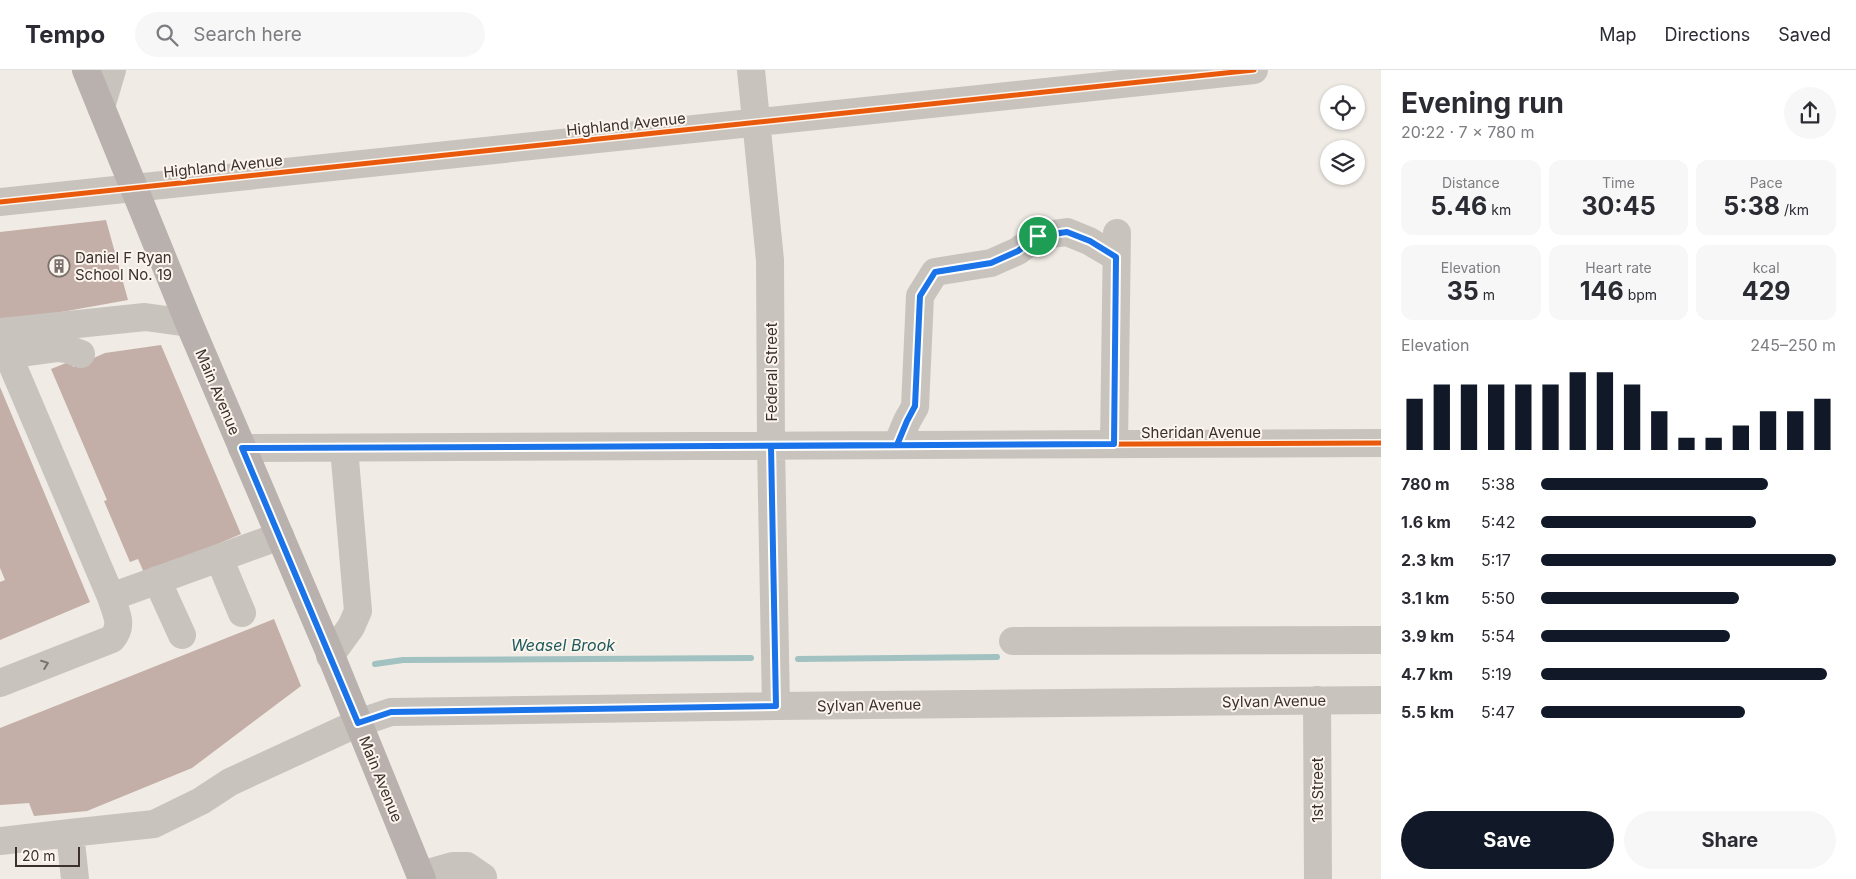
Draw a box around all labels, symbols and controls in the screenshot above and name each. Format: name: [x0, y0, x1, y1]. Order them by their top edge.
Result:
search box: [135, 12, 485, 57]
text: Tempo: [25, 20, 105, 49]
icon: search: [153, 21, 181, 49]
text: Search here: [193, 23, 302, 46]
text: Map: [1599, 24, 1637, 45]
text: Directions: [1665, 24, 1750, 45]
text: Saved: [1778, 24, 1831, 45]
map controls: [1320, 85, 1365, 185]
button: locate: [1320, 85, 1365, 130]
text: Evening run: [1401, 86, 1564, 120]
button: share: [1784, 87, 1836, 139]
street label: Highland Avenue: [565, 108, 687, 140]
text: 20:22 · 7 × 780 m: [1401, 122, 1535, 142]
button: layers: [1320, 140, 1365, 185]
street label: Highland Avenue: [162, 150, 284, 182]
text: Distance: [1442, 174, 1500, 191]
text: Time: [1602, 174, 1635, 191]
text: Pace: [1750, 174, 1783, 191]
text: 5.46: [1430, 191, 1487, 221]
text: 30:45: [1581, 191, 1656, 221]
text: 5:38: [1723, 191, 1780, 221]
text: km: [1487, 201, 1511, 218]
text: /km: [1780, 201, 1809, 218]
pin: [1017, 215, 1059, 257]
icon: arrive: [1024, 222, 1052, 250]
place label: Daniel F Ryan School No. 19: [75, 248, 172, 284]
building icon: Daniel F Ryan School No. 19: [47, 254, 71, 278]
text: Elevation: [1441, 259, 1501, 276]
text: Heart rate: [1585, 259, 1652, 276]
text: kcal: [1753, 259, 1780, 276]
text: 35: [1447, 276, 1479, 306]
text: 146: [1580, 276, 1624, 306]
text: 429: [1742, 276, 1791, 306]
text: m: [1479, 286, 1495, 303]
text: bpm: [1624, 286, 1657, 303]
street label: Federal Street: [762, 322, 781, 422]
text: Elevation: [1401, 335, 1470, 355]
text: 245–250 m: [1750, 335, 1836, 355]
street label: Main Avenue: [191, 346, 245, 438]
street label: Sheridan Avenue: [1141, 423, 1261, 442]
text: 780 m: [1401, 474, 1450, 494]
text: 5:38: [1481, 474, 1515, 494]
text: 1.6 km: [1401, 512, 1451, 532]
text: 5:42: [1481, 512, 1515, 532]
text: 2.3 km: [1401, 550, 1454, 570]
text: 5:17: [1481, 550, 1511, 570]
text: 3.1 km: [1401, 588, 1449, 608]
text: 5:50: [1481, 588, 1515, 608]
text: 3.9 km: [1401, 626, 1454, 646]
text: 5:54: [1481, 626, 1515, 646]
water label: Weasel Brook: [511, 635, 615, 655]
one-way arrow: [40, 660, 49, 670]
text: 4.7 km: [1401, 664, 1453, 684]
text: 5:19: [1481, 664, 1512, 684]
street label: Sylvan Avenue: [1222, 691, 1326, 711]
street label: Sylvan Avenue: [817, 695, 921, 715]
text: 5.5 km: [1401, 702, 1454, 722]
text: 5:47: [1481, 702, 1515, 722]
street label: Main Avenue: [355, 733, 407, 825]
street label: 1st Street: [1308, 757, 1327, 823]
button: Save: [1401, 811, 1614, 869]
button: Share: [1624, 811, 1836, 869]
scale bar: [15, 844, 80, 867]
text: 20 m: [22, 847, 56, 864]

